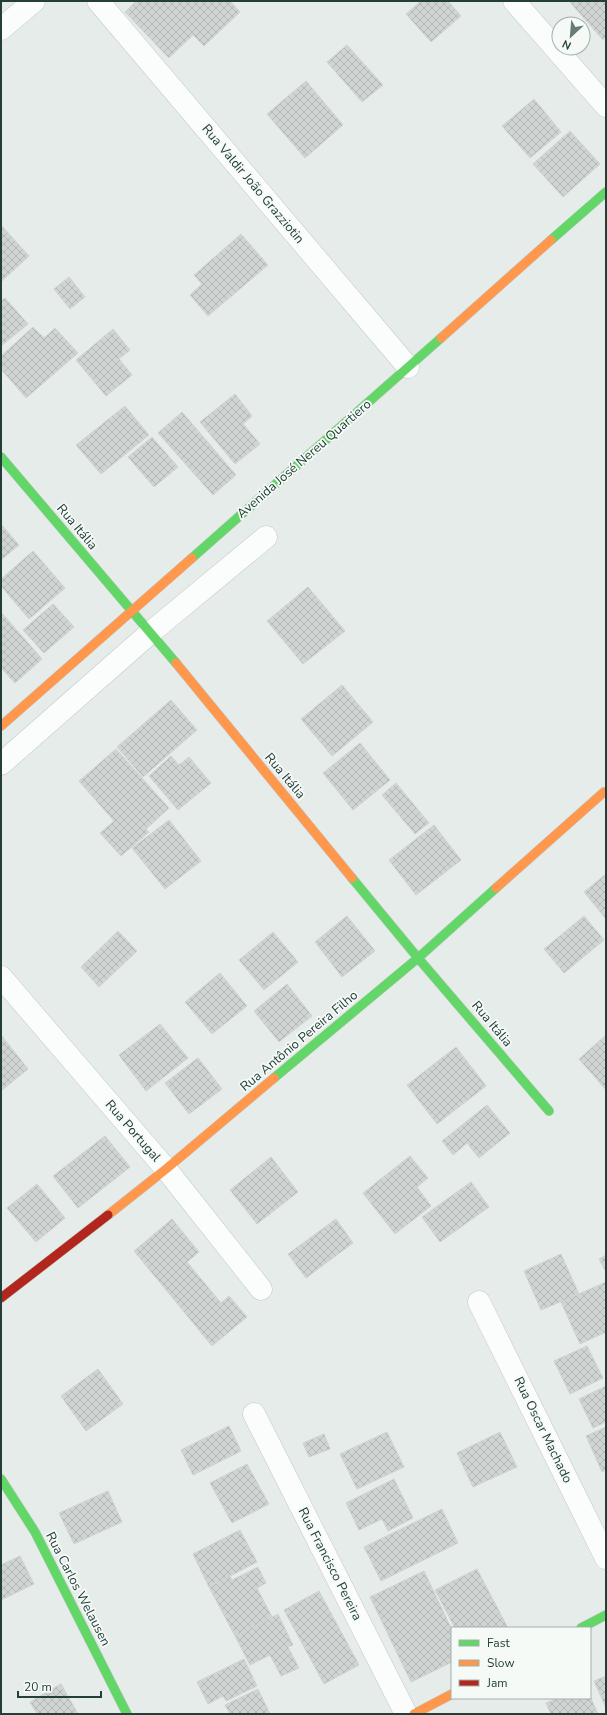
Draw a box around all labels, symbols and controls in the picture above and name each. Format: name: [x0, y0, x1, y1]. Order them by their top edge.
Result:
north arrow: [551, 16, 591, 56]
text: N: [560, 36, 574, 53]
street label: Rua Valdir João Grazziotin: [198, 120, 308, 248]
street label: Avenida José Nereu Quartiero: [233, 395, 375, 523]
street label: Rua Itália: [53, 500, 101, 554]
street label: Rua Itália: [261, 749, 309, 803]
street label: Rua Antônio Pereira Filho: [236, 986, 362, 1096]
street label: Rua Itália: [468, 997, 516, 1051]
street label: Rua Portugal: [101, 1096, 165, 1166]
street label: Rua Oscar Machado: [509, 1374, 577, 1486]
street label: Rua Francisco Pereira: [294, 1504, 366, 1624]
street label: Rua Carlos Welausen: [41, 1529, 115, 1649]
legend: [451, 1627, 591, 1699]
text: Fast: [487, 1635, 510, 1651]
text: Slow: [487, 1655, 515, 1671]
scale bar: [18, 1673, 101, 1699]
text: Jam: [486, 1675, 508, 1691]
text: 20 m: [24, 1679, 52, 1695]

